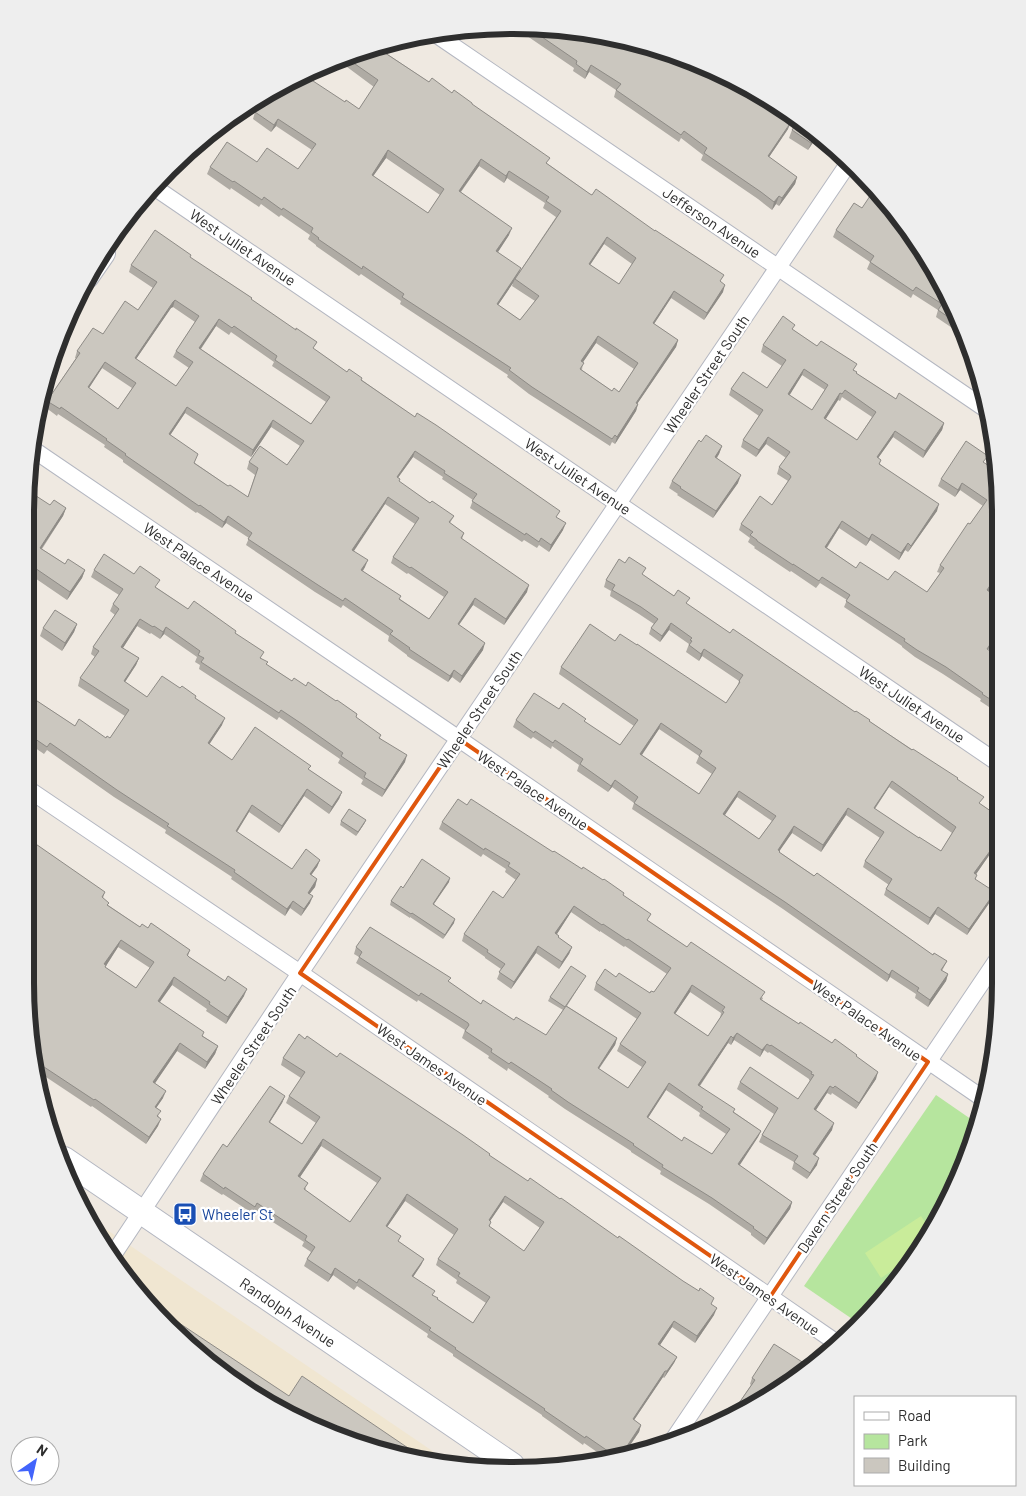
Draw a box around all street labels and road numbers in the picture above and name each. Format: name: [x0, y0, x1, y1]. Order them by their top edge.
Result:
street label: Jefferson Avenue: [660, 183, 764, 261]
street label: West Juliet Avenue: [187, 205, 299, 289]
street label: Wheeler Street South: [660, 311, 752, 437]
street label: West Juliet Avenue: [522, 434, 634, 518]
street label: West Palace Avenue: [140, 518, 258, 606]
street label: Wheeler Street South: [433, 646, 525, 772]
street label: West Juliet Avenue: [856, 662, 968, 746]
street label: West Palace Avenue: [474, 746, 592, 834]
street label: West Palace Avenue: [809, 975, 925, 1065]
street label: Wheeler Street South: [207, 982, 299, 1108]
street label: West James Avenue: [373, 1019, 491, 1109]
street label: Davern Street South: [793, 1138, 881, 1256]
street label: West James Avenue: [706, 1249, 824, 1339]
street label: Randolph Avenue: [237, 1273, 339, 1351]

